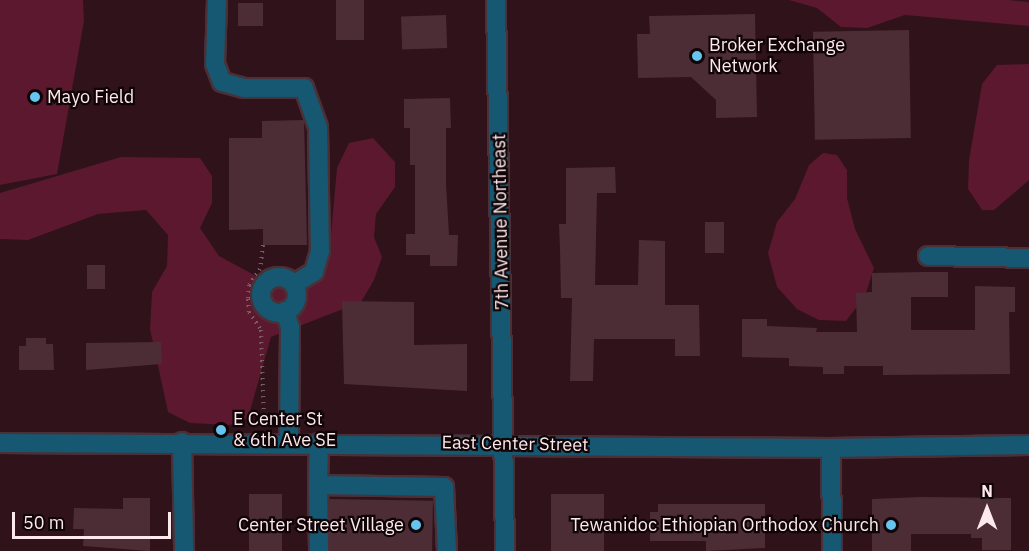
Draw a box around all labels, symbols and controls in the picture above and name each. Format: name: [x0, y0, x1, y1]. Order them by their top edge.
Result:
place label: Broker Exchange Network: [709, 35, 845, 78]
marker: Broker Exchange Network: [690, 49, 704, 63]
place label: Mayo Field: [47, 86, 134, 108]
marker: Mayo Field: [28, 90, 42, 104]
street label: 7th Avenue Northeast: [489, 134, 513, 310]
place label: E Center St & 6th Ave SE: [233, 409, 336, 452]
marker: E Center St & 6th Ave SE: [214, 423, 228, 437]
street label: East Center Street: [441, 432, 589, 456]
north arrow: [957, 479, 1017, 539]
text: N: [981, 481, 993, 501]
scale bar: [15, 500, 174, 538]
text: 50 m: [23, 511, 65, 534]
place label: Center Street Village: [238, 514, 404, 536]
place label: Tewanidoc Ethiopian Orthodox Church: [570, 514, 879, 536]
marker: Center Street Village: [409, 518, 423, 532]
marker: Tewanidoc Ethiopian Orthodox Church: [884, 518, 898, 532]

